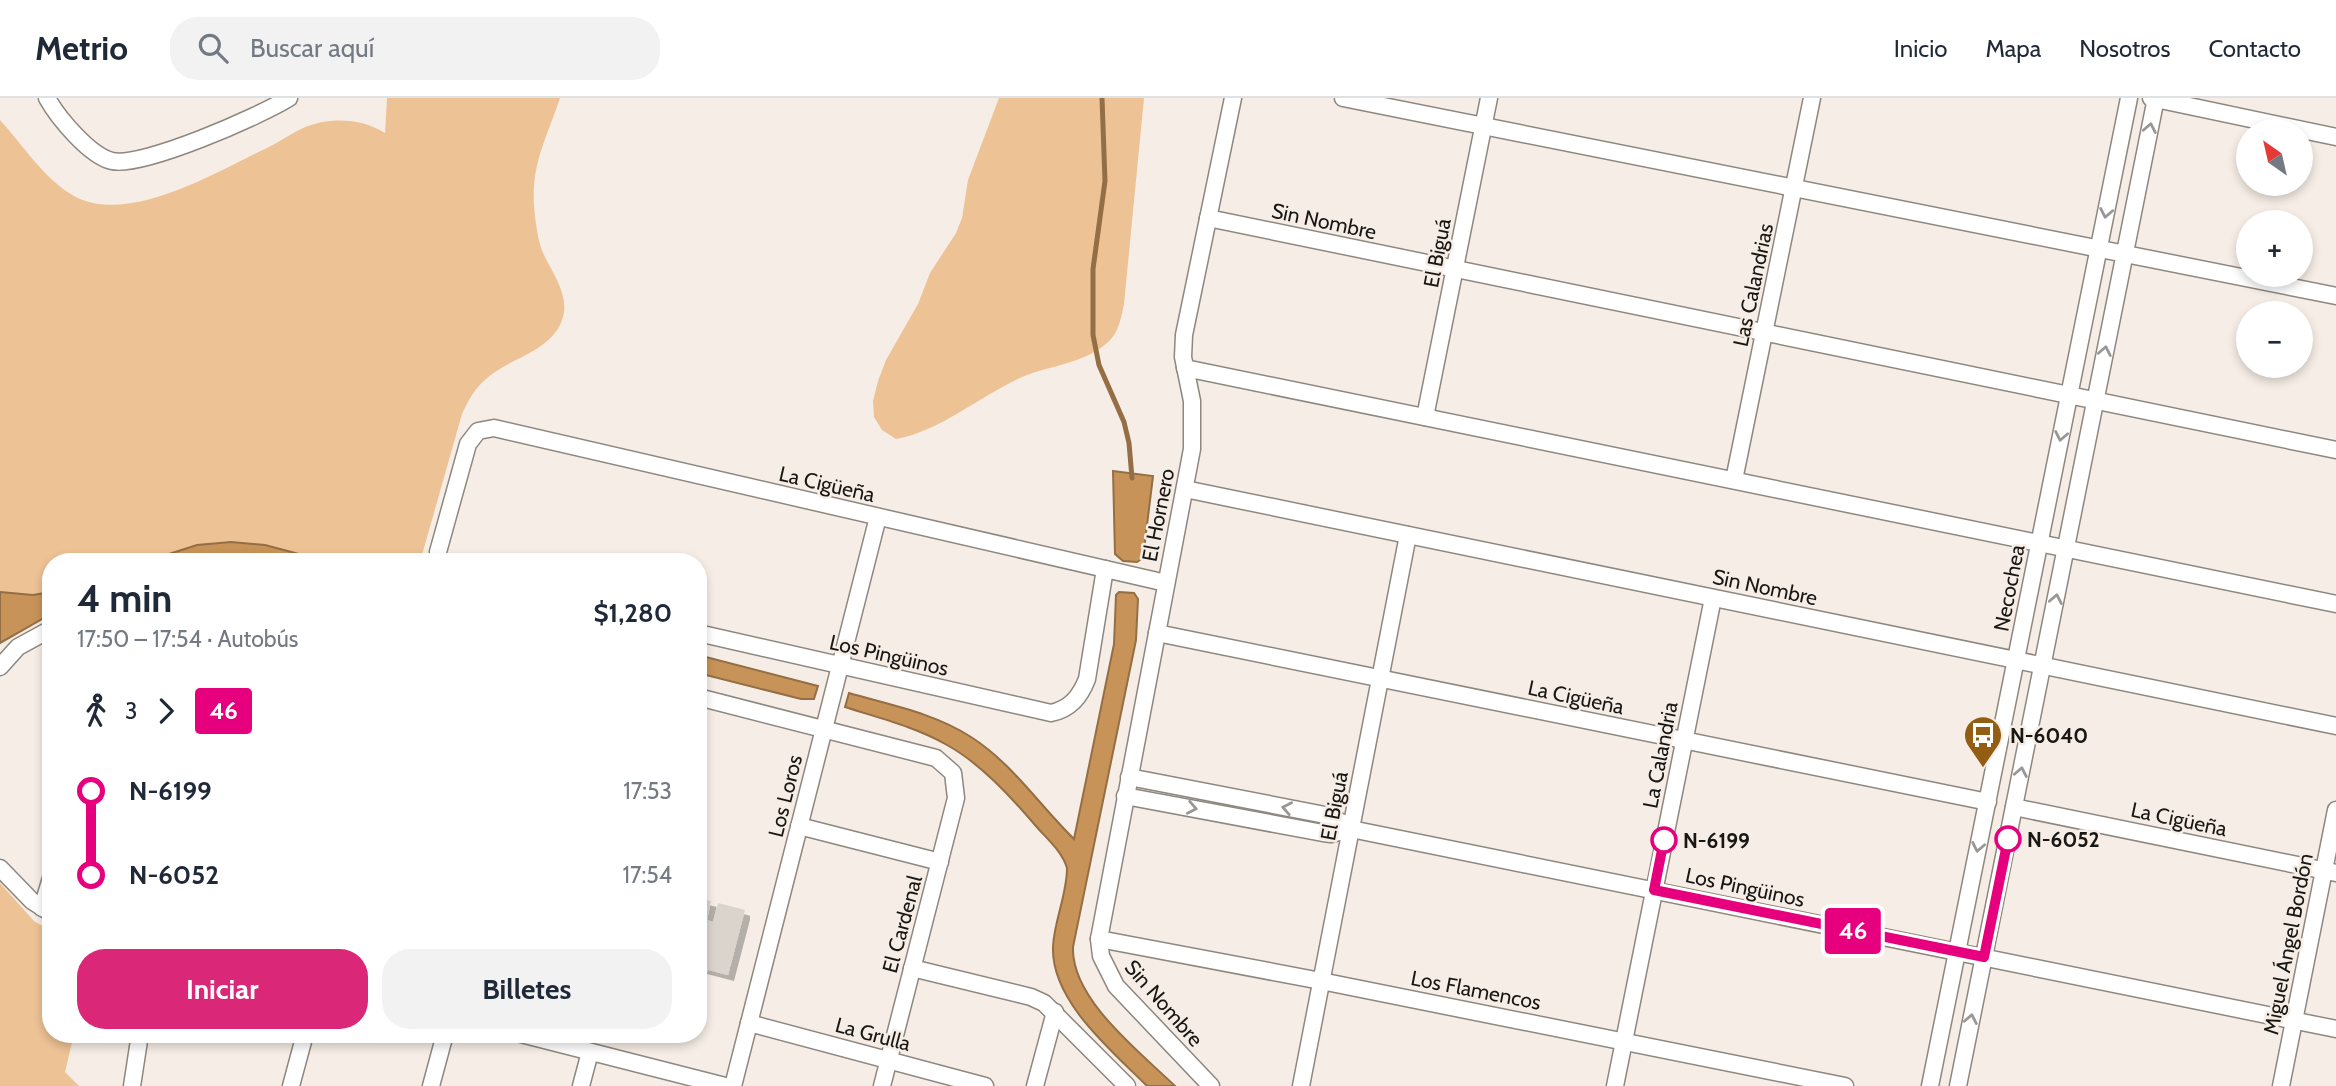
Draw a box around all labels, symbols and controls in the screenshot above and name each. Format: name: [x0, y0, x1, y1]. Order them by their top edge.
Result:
search box: [170, 17, 660, 80]
text: Metrio: [35, 28, 128, 68]
icon: search: [194, 29, 232, 67]
text: Buscar aquí: [250, 32, 374, 64]
text: Inicio: [1894, 34, 1947, 63]
text: Mapa: [1985, 34, 2041, 63]
text: Nosotros: [2079, 34, 2170, 63]
text: Contacto: [2208, 34, 2301, 63]
north arrow: [2236, 119, 2314, 196]
map controls: [2236, 119, 2313, 378]
one-way arrow: [2142, 122, 2157, 134]
street label: Sin Nombre: [1269, 198, 1379, 244]
one-way arrow: [2100, 207, 2115, 219]
button: +: [2236, 210, 2313, 287]
street label: El Biguá: [1418, 216, 1456, 290]
street label: Las Calandrias: [1728, 221, 1778, 349]
button: −: [2236, 301, 2313, 378]
one-way arrow: [2097, 346, 2112, 358]
one-way arrow: [2055, 430, 2070, 442]
street label: La Cigüeña: [777, 461, 877, 507]
street label: El Hornero: [1137, 466, 1179, 564]
street label: Necochea: [1988, 542, 2030, 634]
street label: Sin Nombre: [1710, 564, 1820, 610]
text: 4 min: [77, 575, 172, 622]
one-way arrow: [2048, 593, 2063, 605]
text: $1,280: [593, 597, 672, 629]
text: 17:50 – 17:54 · Autobús: [77, 625, 298, 653]
street label: Los Pingüinos: [827, 629, 951, 681]
street label: La Cigüeña: [1526, 675, 1626, 719]
icon: walk: [77, 692, 115, 730]
icon: forward: [147, 692, 185, 730]
text: 46: [209, 696, 238, 725]
text: 3: [125, 697, 137, 725]
street label: La Calandria: [1637, 700, 1683, 810]
bus stop icon: N-6040: [1962, 714, 2004, 769]
place label: N-6040: [2010, 723, 2088, 748]
street label: Los Loros: [763, 752, 807, 840]
one-way arrow: [2013, 766, 2028, 778]
street label: El Biguá: [1315, 769, 1353, 843]
text: N-6199: [129, 775, 212, 807]
text: 17:53: [623, 777, 672, 805]
street label: La Cigüeña: [2129, 797, 2229, 841]
one-way arrow: [1186, 800, 1198, 815]
one-way arrow: [1281, 801, 1293, 816]
marker: N-6052: [1995, 826, 2021, 852]
marker: N-6199: [1651, 827, 1677, 853]
place label: N-6052: [2027, 827, 2100, 852]
place label: N-6199: [1683, 828, 1750, 853]
one-way arrow: [1972, 841, 1987, 853]
street label: Miguel Ángel Bordón: [2258, 851, 2318, 1037]
text: N-6052: [129, 859, 219, 891]
text: 17:54: [622, 861, 672, 889]
street label: Los Pingüinos: [1683, 862, 1807, 912]
street label: El Cardenal: [877, 872, 927, 975]
line badge: 46: [1822, 908, 1884, 954]
text: 46: [1839, 916, 1867, 945]
button: Iniciar: [77, 949, 368, 1029]
button: Billetes: [382, 949, 672, 1029]
street label: Sin Nombre: [1120, 955, 1208, 1051]
street label: Los Flamencos: [1409, 965, 1543, 1015]
street label: La Grulla: [833, 1012, 913, 1056]
one-way arrow: [1963, 1013, 1978, 1025]

